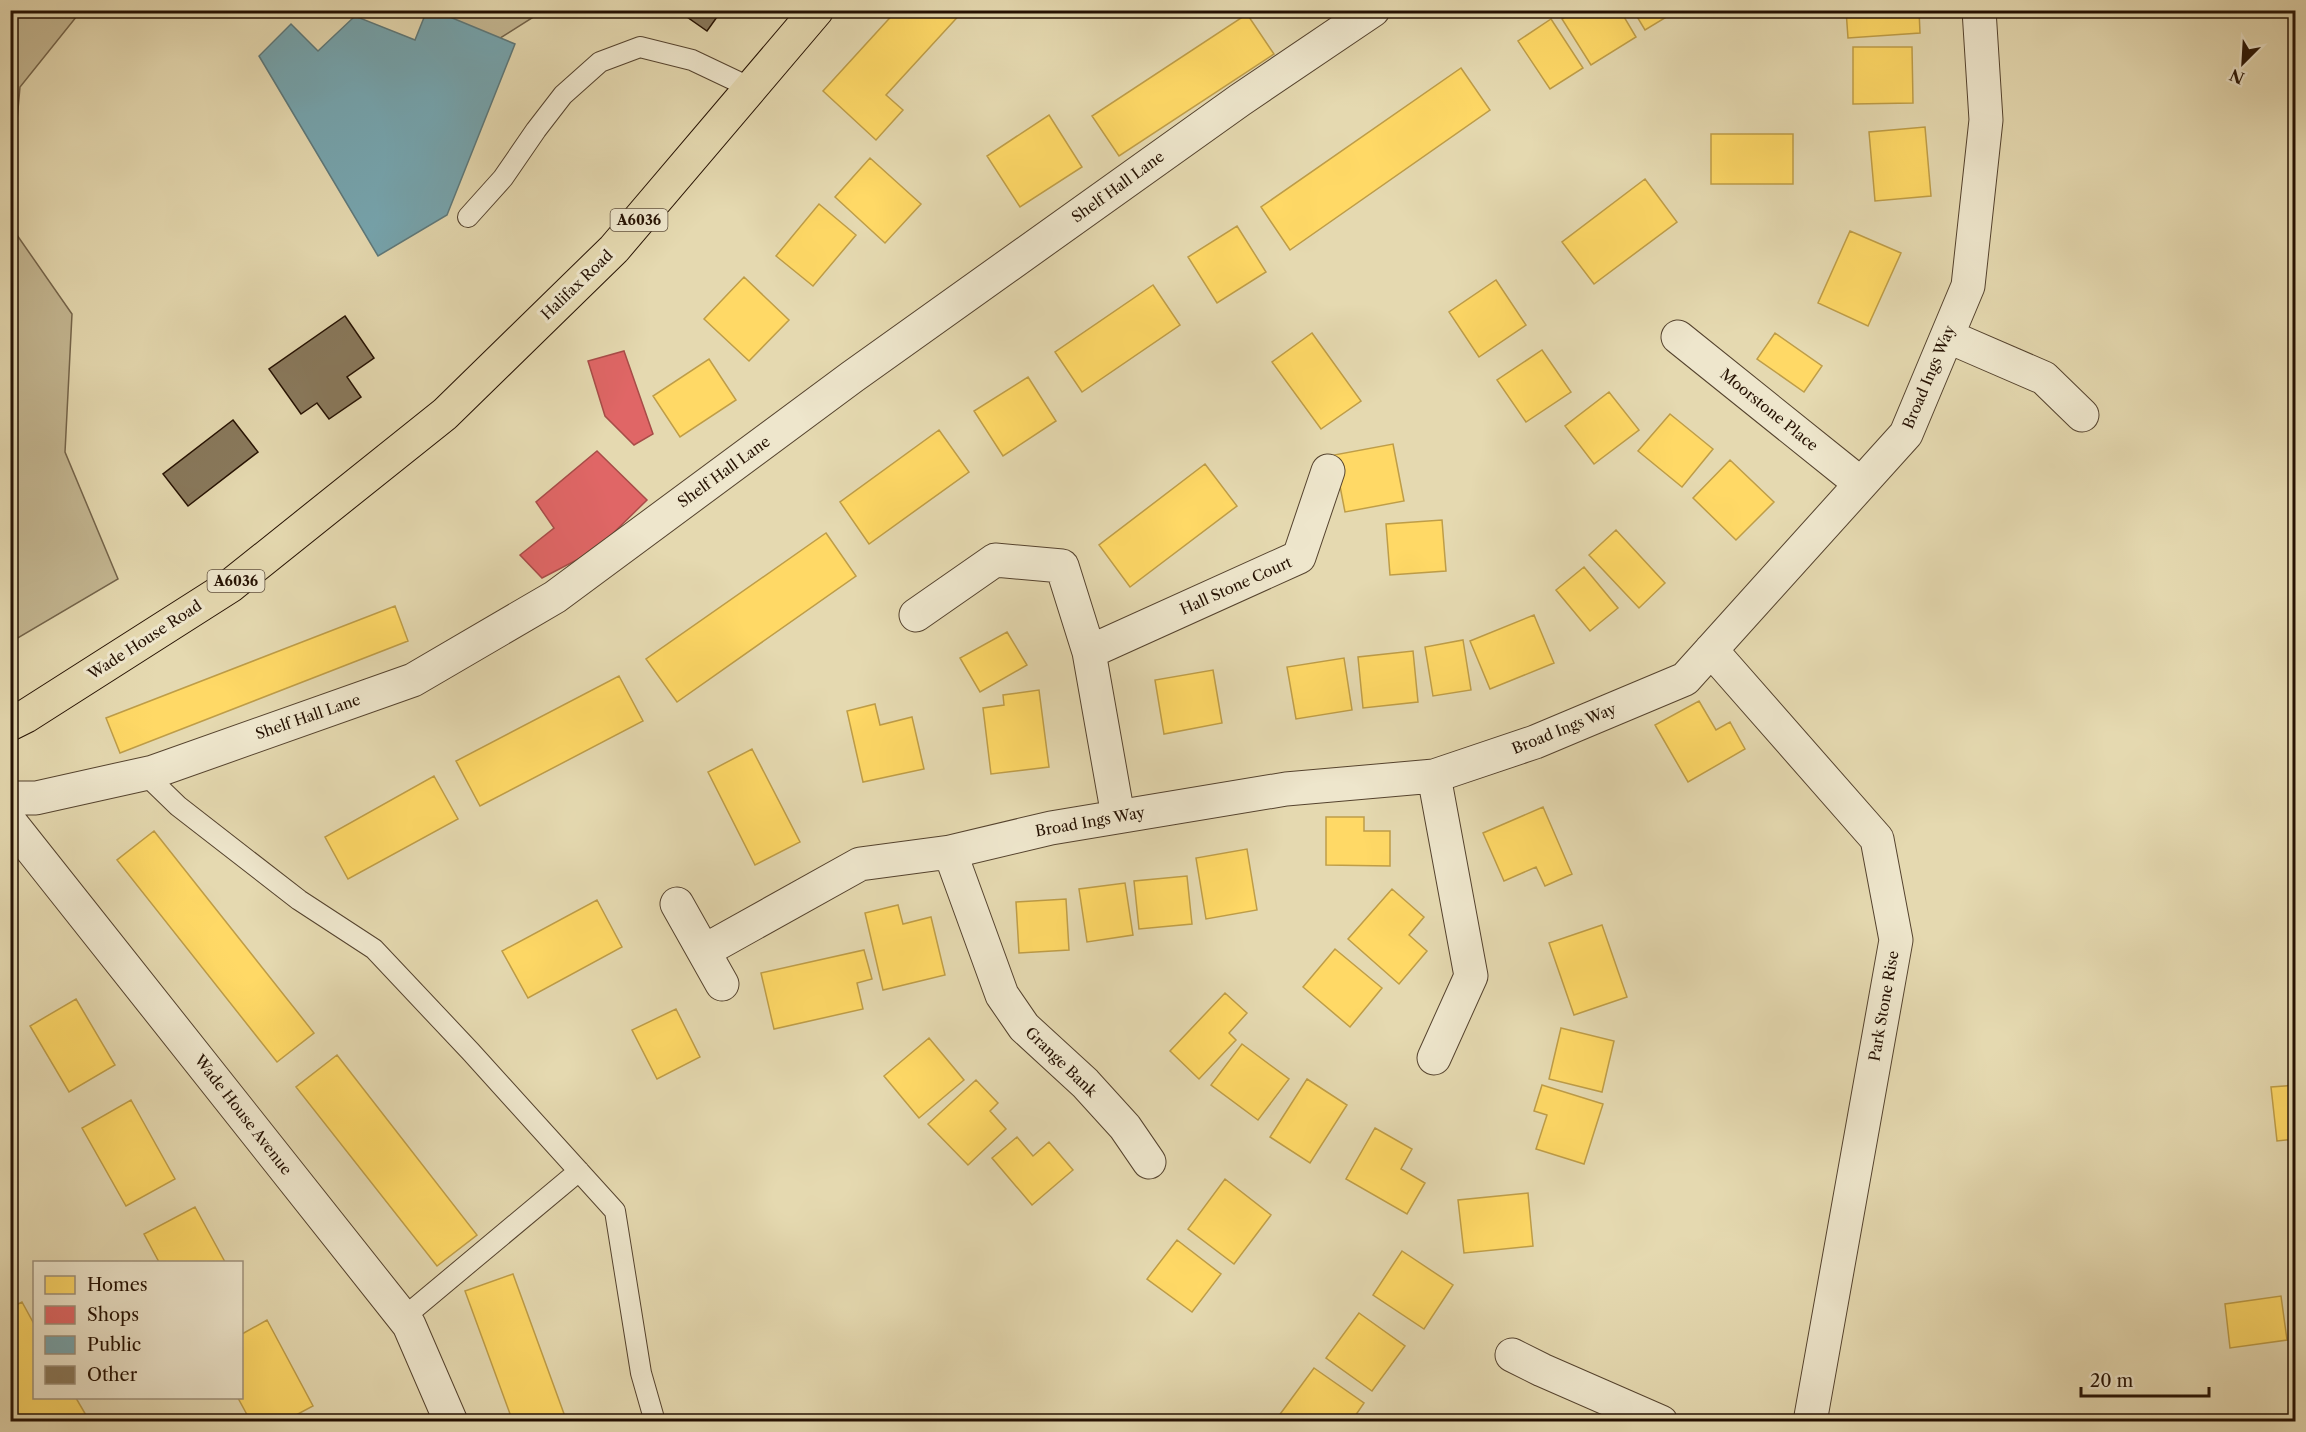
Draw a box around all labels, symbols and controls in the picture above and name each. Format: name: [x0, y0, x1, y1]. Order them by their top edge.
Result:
north arrow: [2213, 33, 2273, 93]
text: N: [2226, 65, 2247, 89]
street label: Shelf Hall Lane: [1068, 147, 1168, 227]
road number: A6036: [610, 209, 668, 231]
street label: Halifax Road: [537, 246, 617, 324]
street label: Broad Ings Way: [1898, 322, 1959, 431]
street label: Moorstone Place: [1716, 364, 1822, 455]
street label: Shelf Hall Lane: [674, 432, 774, 512]
street label: Hall Stone Court: [1177, 552, 1295, 619]
road number: A6036: [208, 570, 264, 592]
street label: Wade House Road: [84, 596, 205, 684]
street label: Shelf Hall Lane: [253, 690, 363, 743]
street label: Broad Ings Way: [1509, 699, 1619, 758]
street label: Broad Ings Way: [1034, 802, 1147, 840]
street label: Park Stone Rise: [1864, 949, 1903, 1063]
street label: Grange Bank: [1022, 1023, 1102, 1101]
street label: Wade House Avenue: [190, 1050, 296, 1179]
legend: [33, 1261, 243, 1399]
text: Homes: [87, 1274, 148, 1296]
text: Shops: [87, 1304, 139, 1326]
text: Public: [87, 1334, 141, 1356]
scale bar: [2081, 1360, 2208, 1398]
text: Other: [87, 1364, 138, 1386]
text: 20 m: [2090, 1370, 2134, 1392]

